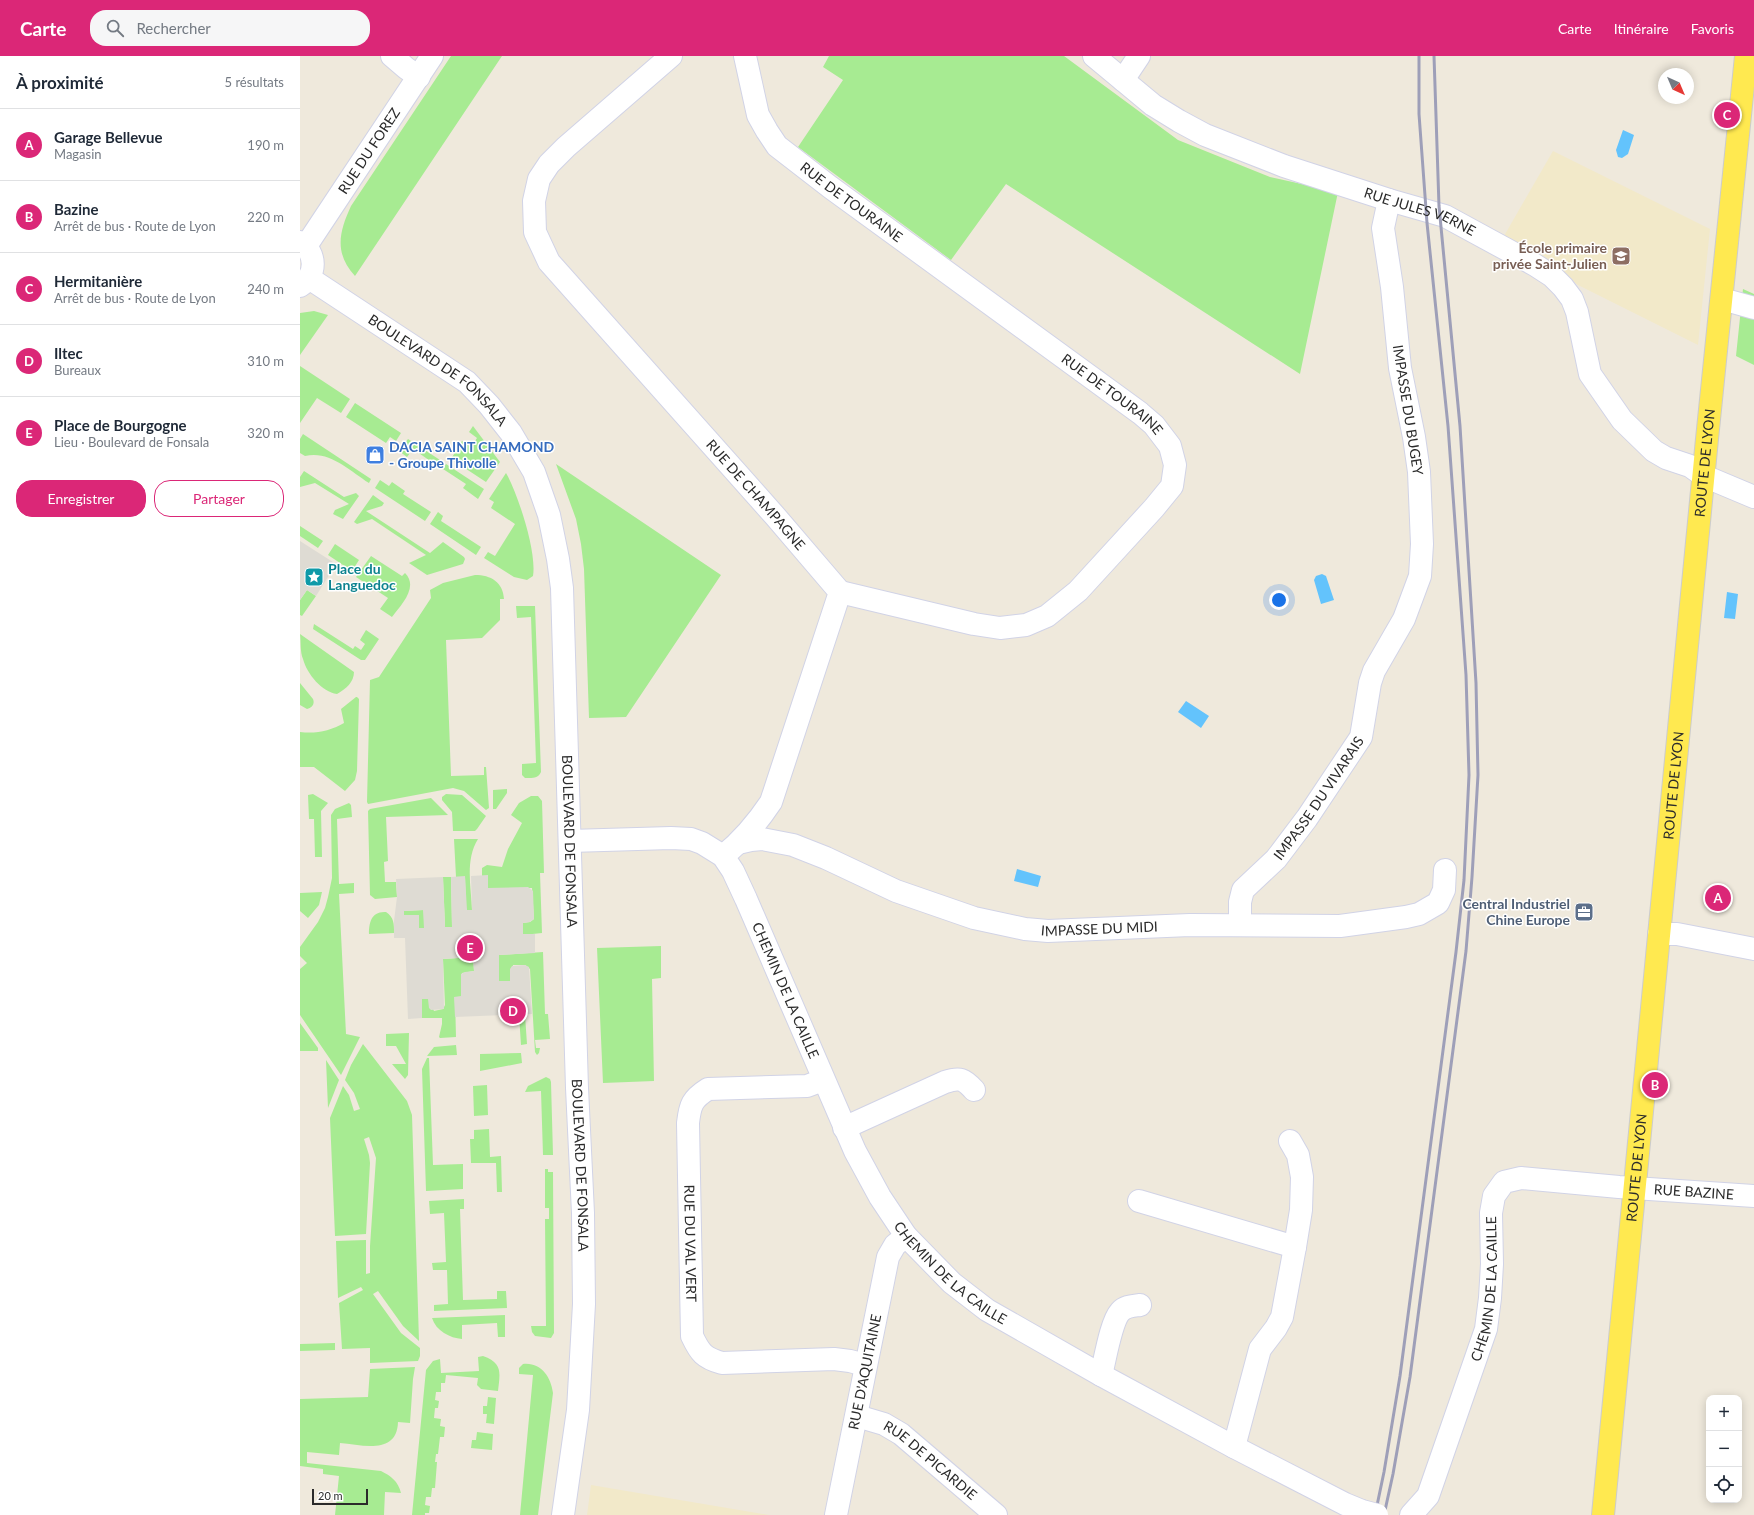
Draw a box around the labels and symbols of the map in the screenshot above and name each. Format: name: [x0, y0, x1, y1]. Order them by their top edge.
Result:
north arrow: [1658, 68, 1694, 104]
pin: C: [1714, 100, 1740, 130]
street label: RUE DU FOREZ: [334, 104, 403, 197]
street label: RUE DE TOURAINE: [797, 158, 906, 245]
street label: RUE JULES VERNE: [1362, 183, 1479, 239]
place label: École primaire privée Saint-Julien: [1493, 239, 1608, 272]
school or university icon: École primaire privée Saint-Julien: [1610, 245, 1632, 267]
street label: BOULEVARD DE FONSALA: [365, 310, 511, 430]
street label: IMPASSE DU BUGEY: [1390, 343, 1427, 477]
street label: RUE DE TOURAINE: [1059, 350, 1167, 437]
street label: ROUTE DE LYON: [1691, 408, 1718, 518]
street label: RUE DE CHAMPAGNE: [703, 436, 809, 553]
place label: DACIA SAINT CHAMOND - Groupe Thivolle: [389, 438, 554, 471]
shop icon: DACIA SAINT CHAMOND - Groupe Thivolle: [364, 444, 386, 466]
place label: Place du Languedoc: [328, 560, 396, 593]
place icon: Place du Languedoc: [303, 566, 325, 588]
your location: [1269, 590, 1289, 610]
street label: ROUTE DE LYON: [1659, 731, 1687, 840]
street label: IMPASSE DU VIVARAIS: [1269, 733, 1367, 863]
street label: BOULEVARD DE FONSALA: [559, 755, 581, 928]
pin: A: [1705, 883, 1731, 913]
place label: Central Industriel Chine Europe: [1462, 895, 1571, 928]
office icon: Central Industriel Chine Europe: [1573, 901, 1595, 923]
street label: IMPASSE DU MIDI: [1040, 917, 1158, 939]
street label: CHEMIN DE LA CAILLE: [749, 920, 823, 1061]
pin: E: [457, 933, 483, 963]
pin: D: [500, 996, 526, 1026]
pin: B: [1642, 1070, 1668, 1100]
street label: BOULEVARD DE FONSALA: [569, 1078, 592, 1252]
street label: ROUTE DE LYON: [1622, 1113, 1650, 1222]
street label: RUE BAZINE: [1653, 1180, 1735, 1203]
street label: RUE DU VAL VERT: [681, 1185, 700, 1303]
street label: CHEMIN DE LA CAILLE: [1466, 1216, 1500, 1363]
street label: CHEMIN DE LA CAILLE: [891, 1218, 1010, 1327]
street label: RUE D'AQUITAINE: [844, 1312, 884, 1431]
street label: RUE DE PICARDIE: [881, 1417, 981, 1503]
scale bar: [312, 1487, 368, 1506]

